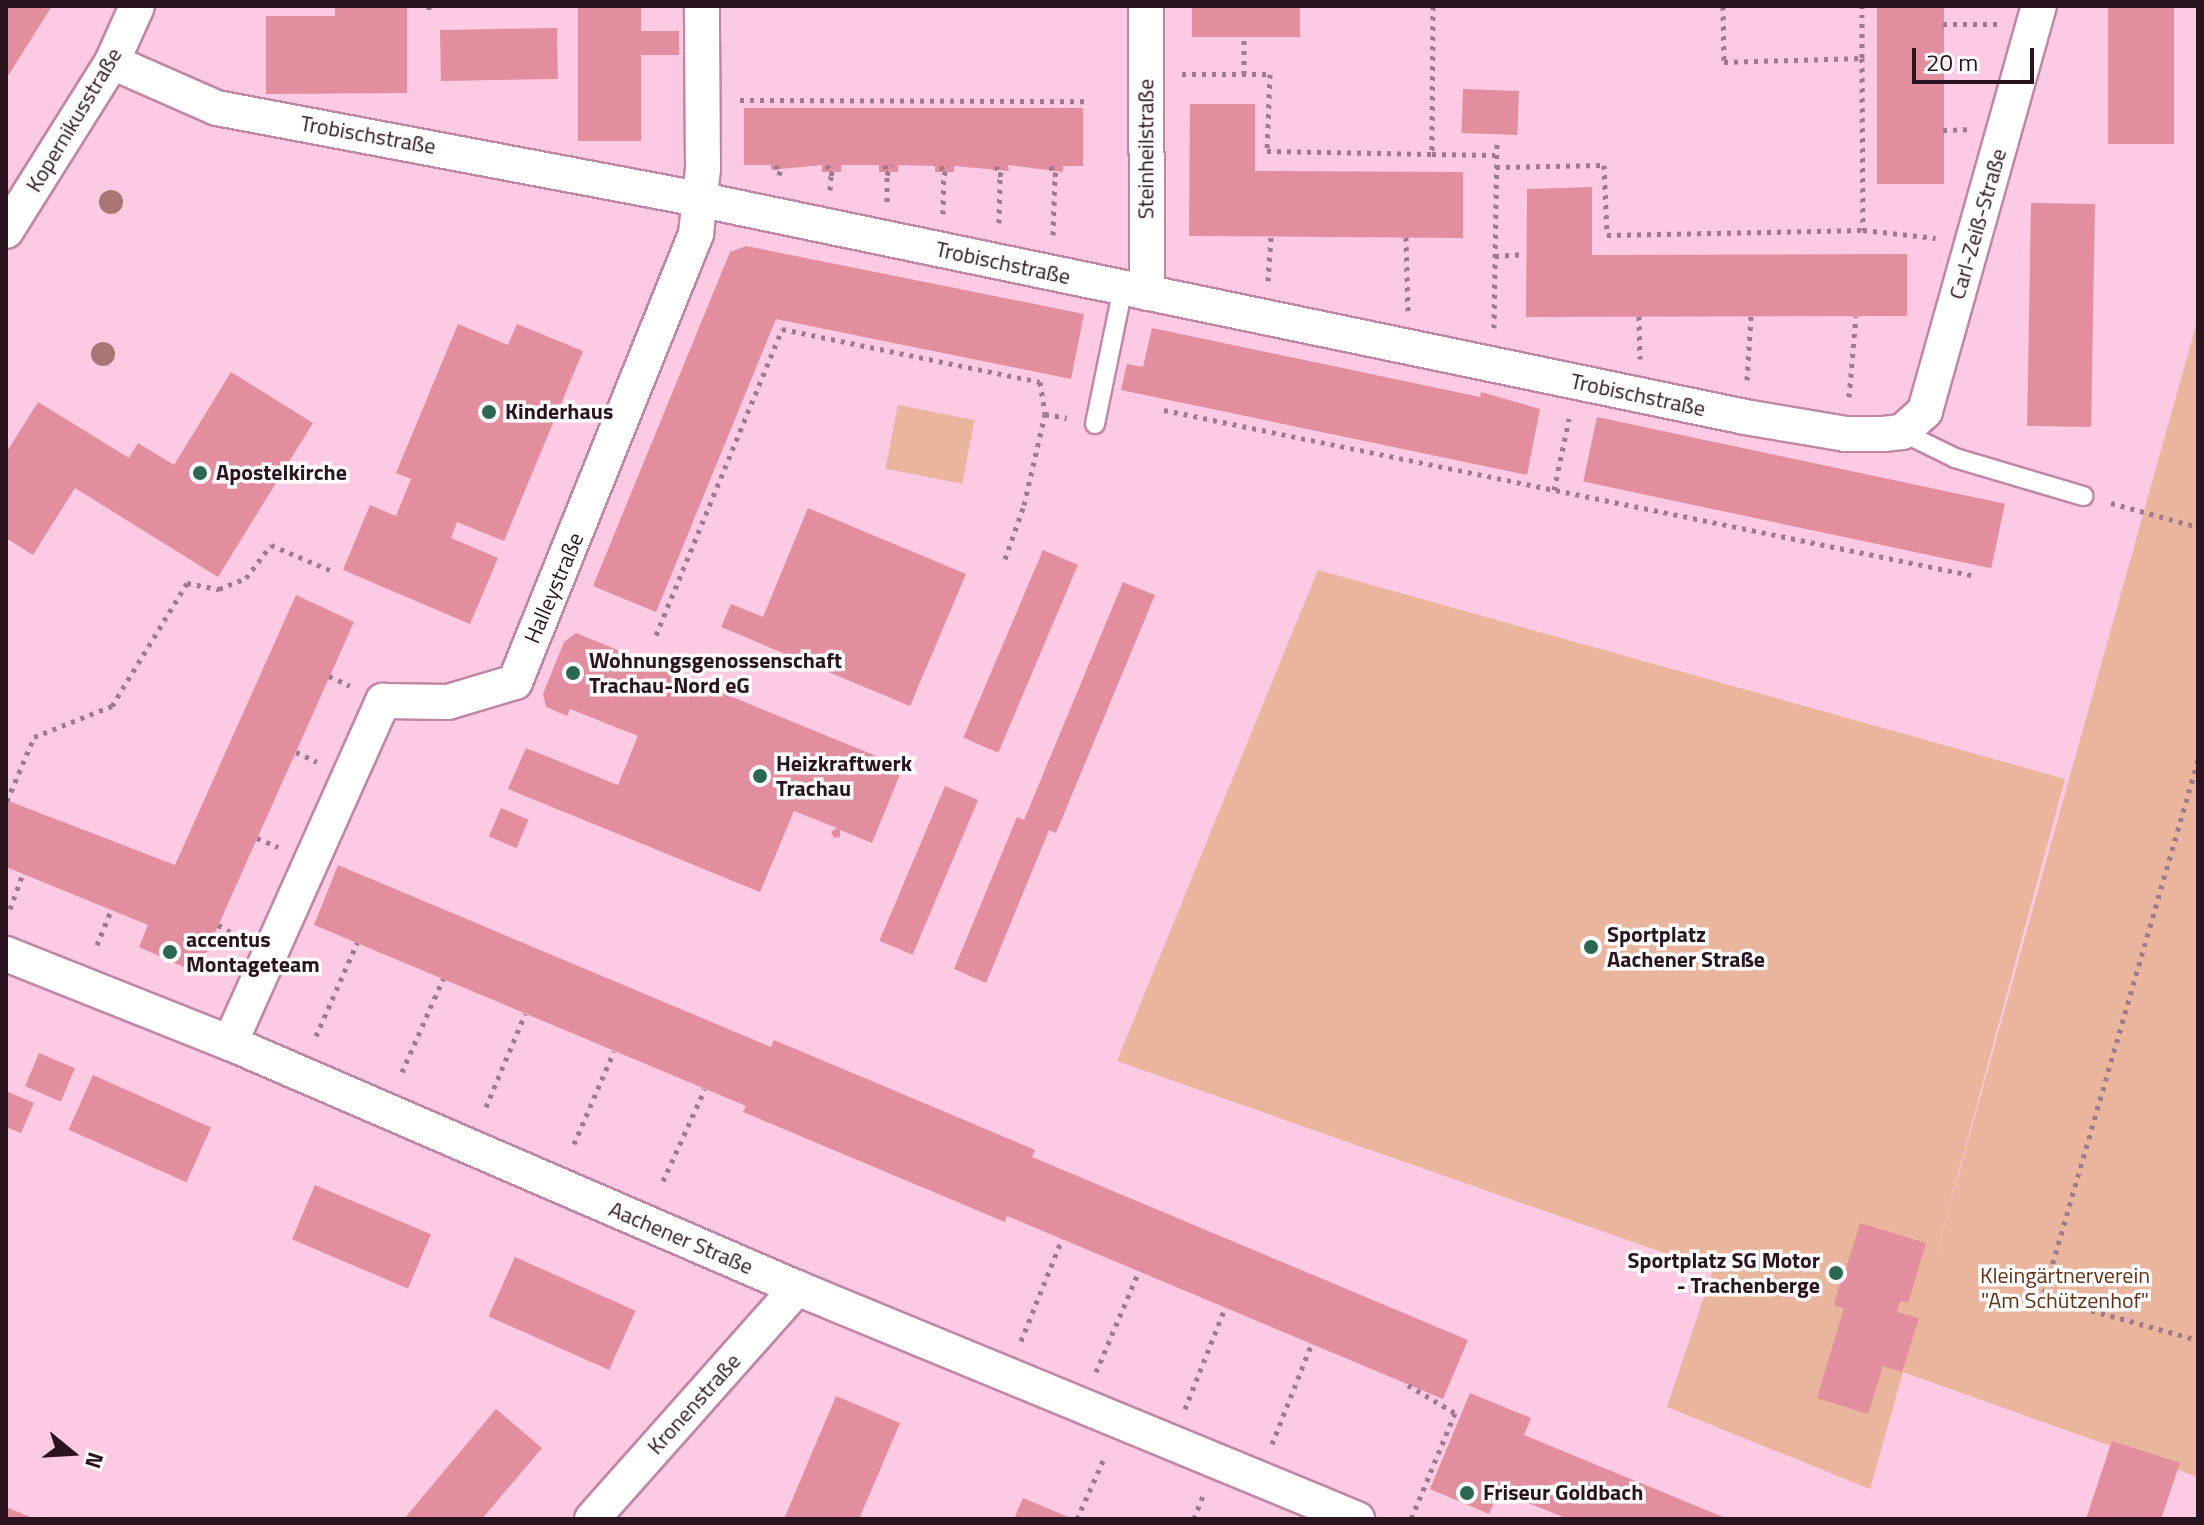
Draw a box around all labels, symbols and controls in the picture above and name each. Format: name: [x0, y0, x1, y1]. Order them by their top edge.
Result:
scale bar: [1916, 32, 2038, 82]
street label: Kopernikusstraße: [21, 43, 127, 197]
text: 20 m: [1926, 44, 1978, 80]
street label: Steinheilstraße: [1133, 79, 1159, 219]
street label: Trobischstraße: [298, 110, 438, 160]
street label: Carl-Zeiß-Straße: [1944, 146, 2012, 302]
street label: Trobischstraße: [933, 236, 1073, 290]
street label: Trobischstraße: [1568, 368, 1708, 422]
place label: Kinderhaus: [505, 399, 613, 425]
marker: Kinderhaus: [480, 403, 498, 421]
place label: Apostelkirche: [216, 460, 347, 486]
marker: Apostelkirche: [191, 464, 209, 482]
street label: Halleystraße: [519, 529, 589, 647]
place label: Wohnungsgenossenschaft Trachau-Nord eG: [589, 647, 842, 698]
marker: Wohnungsgenossenschaft Trachau-Nord eG: [564, 664, 582, 682]
place label: Heizkraftwerk Trachau: [776, 750, 912, 802]
marker: Heizkraftwerk Trachau: [751, 767, 769, 785]
place label: Sportplatz Aachener Straße: [1607, 921, 1765, 972]
place label: accentus Montageteam: [186, 926, 320, 978]
marker: Sportplatz Aachener Straße: [1582, 938, 1600, 956]
marker: accentus Montageteam: [161, 943, 179, 961]
street label: Aachener Straße: [605, 1196, 757, 1280]
place label: Sportplatz SG Motor - Trachenberge: [1628, 1247, 1820, 1298]
park label: Kleingärtnerverein "Am Schützenhof": [1980, 1262, 2150, 1314]
marker: Sportplatz SG Motor - Trachenberge: [1827, 1264, 1845, 1282]
street label: Kronenstraße: [642, 1348, 746, 1460]
north arrow: [32, 1413, 112, 1493]
text: N: [76, 1448, 113, 1473]
place label: Friseur Goldbach: [1483, 1480, 1643, 1506]
marker: Friseur Goldbach: [1458, 1484, 1476, 1502]

